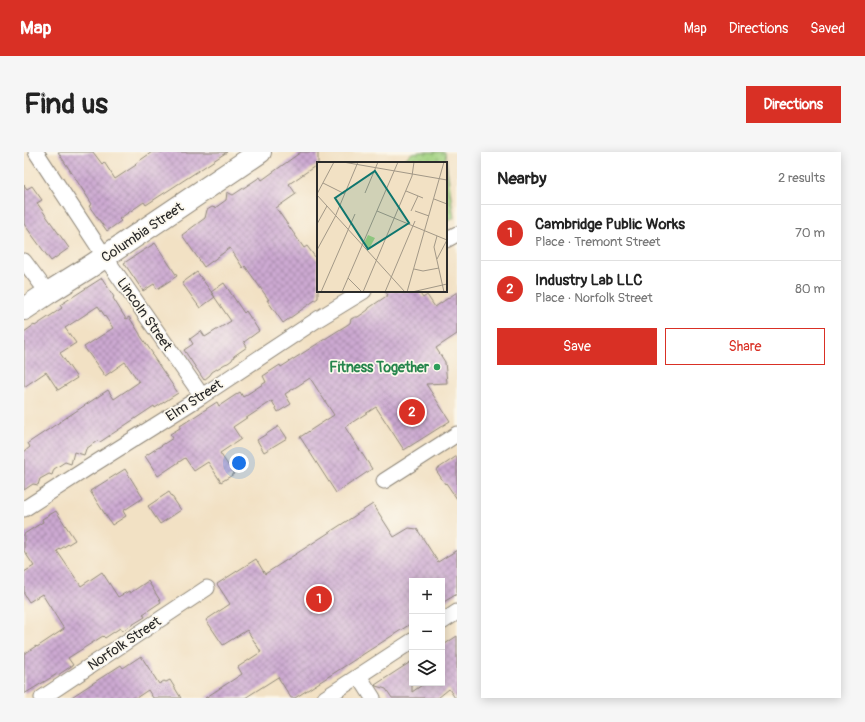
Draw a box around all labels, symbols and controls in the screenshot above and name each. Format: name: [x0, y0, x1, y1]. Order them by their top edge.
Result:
text: Map: [20, 16, 51, 40]
text: Map: [684, 20, 707, 37]
text: Directions: [729, 20, 788, 37]
text: Saved: [810, 20, 845, 37]
button: Directions: [746, 86, 841, 123]
text: Find us: [24, 87, 108, 122]
inset map: [317, 162, 447, 292]
text: Nearby: [497, 168, 546, 189]
text: 2 results: [778, 170, 825, 186]
street label: Columbia Street: [98, 198, 187, 266]
text: Cambridge Public Works: [535, 215, 685, 234]
text: 1: [507, 225, 513, 241]
text: 70 m: [795, 225, 825, 241]
text: Place · Tremont Street: [535, 234, 661, 250]
text: Industry Lab LLC: [535, 271, 643, 290]
street label: Lincoln Street: [113, 275, 176, 354]
text: 2: [506, 281, 514, 297]
text: 80 m: [795, 281, 825, 297]
text: Place · Norfolk Street: [535, 290, 653, 306]
button: Save: [497, 328, 657, 365]
button: Share: [665, 328, 825, 365]
place label: Fitness Together: [329, 359, 430, 376]
marker: Fitness Together: [432, 362, 442, 372]
street label: Elm Street: [163, 376, 226, 425]
pin: 2: [399, 397, 425, 427]
your location: [229, 453, 249, 473]
map controls: [409, 578, 445, 686]
button: +: [409, 578, 445, 614]
pin: 1: [306, 584, 332, 614]
street label: Norfolk Street: [84, 613, 164, 674]
button: −: [409, 614, 445, 650]
button: layers: [409, 650, 445, 686]

